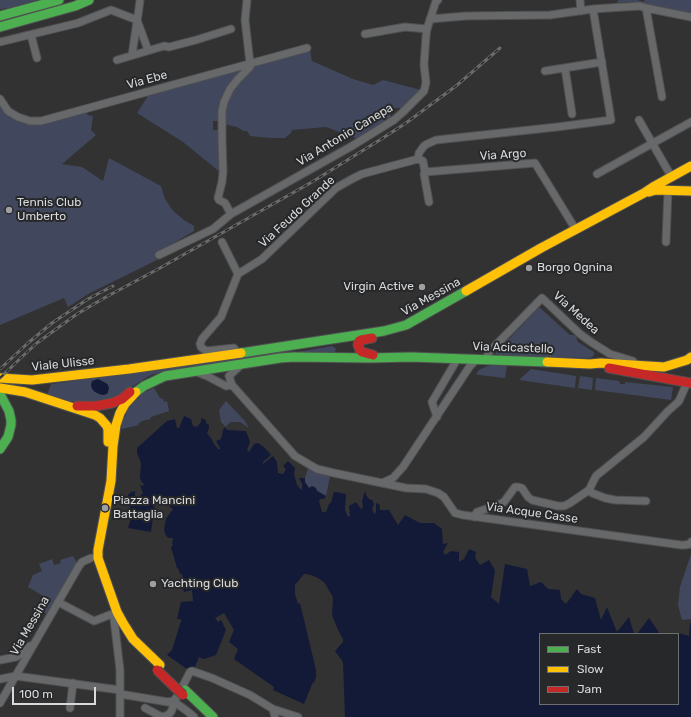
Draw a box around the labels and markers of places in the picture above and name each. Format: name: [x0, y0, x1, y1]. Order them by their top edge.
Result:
place label: Tennis Club Umberto: [17, 196, 81, 224]
marker: Tennis Club Umberto: [4, 205, 14, 215]
place label: Borgo Ognina: [537, 261, 613, 275]
marker: Borgo Ognina: [524, 263, 534, 273]
place label: Virgin Active: [343, 280, 414, 294]
marker: Virgin Active: [417, 282, 427, 292]
place label: Piazza Mancini Battaglia: [113, 494, 195, 522]
marker: Piazza Mancini Battaglia: [100, 503, 110, 513]
place label: Yachting Club: [161, 577, 238, 591]
marker: Yachting Club: [148, 579, 158, 589]

